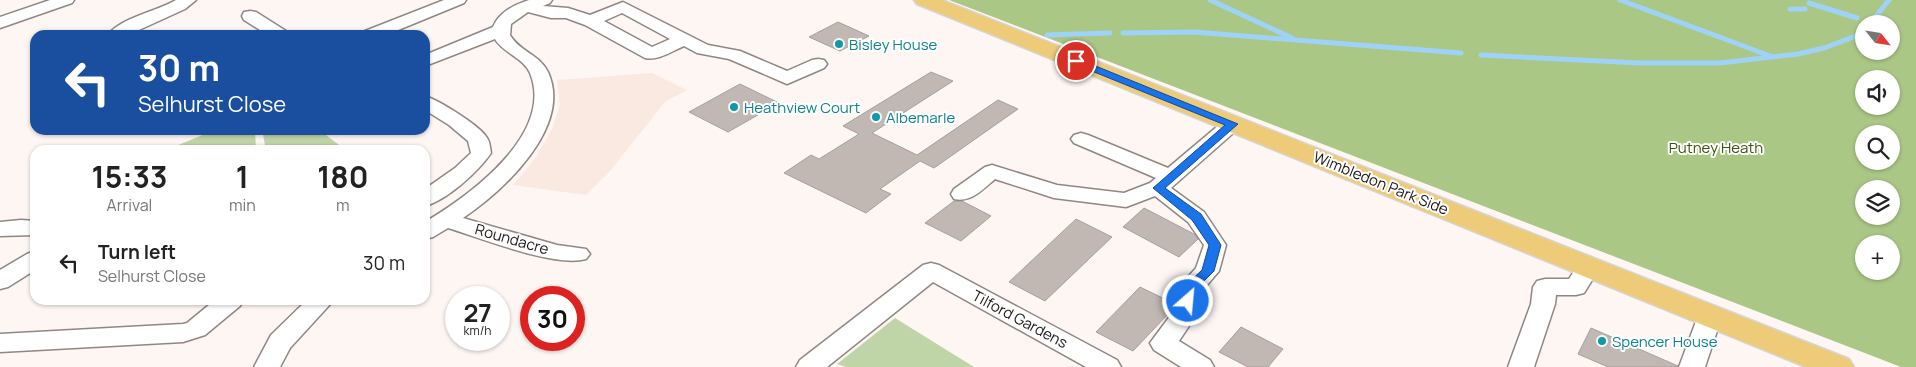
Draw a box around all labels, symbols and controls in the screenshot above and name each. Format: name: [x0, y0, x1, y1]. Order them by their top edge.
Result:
north arrow: [1855, 15, 1900, 60]
map controls: [1855, 15, 1900, 280]
place label: Bisley House: [849, 34, 938, 55]
marker: Bisley House: [833, 38, 845, 50]
pin: [1055, 40, 1097, 82]
text: 30 m: [138, 44, 220, 92]
icon: arrive: [1062, 47, 1090, 75]
icon: left: [55, 50, 120, 115]
button: sound: [1855, 70, 1900, 115]
text: Selhurst Close: [138, 89, 286, 119]
place label: Heathview Court: [744, 97, 860, 118]
marker: Heathview Court: [728, 101, 740, 113]
place label: Albemarle: [886, 107, 955, 128]
marker: Albemarle: [870, 111, 882, 123]
button: search: [1855, 125, 1900, 170]
park label: Putney Heath: [1669, 137, 1763, 158]
street label: Wimbledon Park Side: [1310, 146, 1452, 220]
text: 15:33: [92, 156, 167, 197]
text: 1: [236, 156, 249, 197]
text: 180: [317, 156, 368, 197]
button: layers: [1855, 180, 1900, 225]
text: Arrival: [107, 194, 152, 216]
text: min: [229, 194, 256, 216]
text: m: [336, 194, 350, 216]
street label: Roundacre: [473, 218, 551, 260]
button: +: [1855, 235, 1900, 280]
text: Turn left: [98, 239, 176, 265]
icon: left: [55, 249, 83, 277]
text: 30 m: [363, 250, 405, 276]
text: Selhurst Close: [98, 265, 206, 287]
position arrow: [1161, 274, 1213, 326]
street label: Tilford Gardens: [969, 285, 1072, 353]
speed limit sign: 30: [520, 286, 585, 351]
text: 27: [463, 295, 492, 330]
text: km/h: [464, 322, 491, 339]
place label: Spencer House: [1612, 331, 1718, 352]
marker: Spencer House: [1596, 335, 1608, 347]

